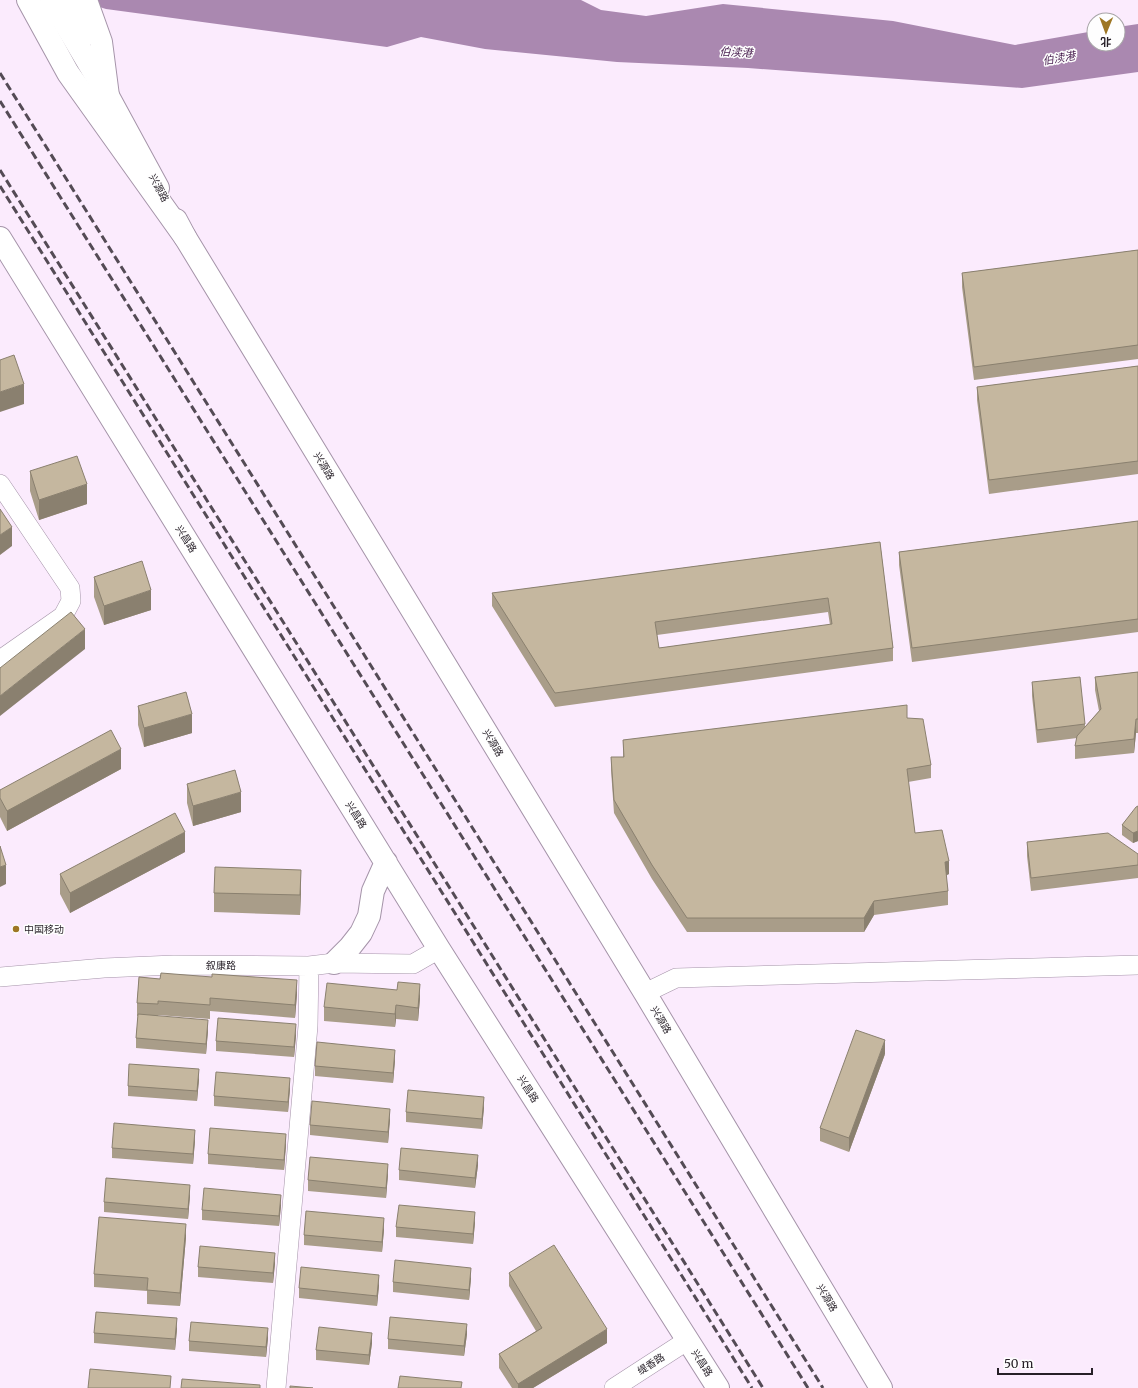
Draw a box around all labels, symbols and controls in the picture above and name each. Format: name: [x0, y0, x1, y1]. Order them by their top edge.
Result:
north arrow: [1086, 12, 1126, 52]
text: 北: [1100, 35, 1111, 49]
water label: 伯渎港: [719, 44, 755, 60]
water label: 伯渎港: [1042, 48, 1078, 68]
street label: 兴源路: [146, 172, 172, 204]
street label: 兴源路: [311, 450, 337, 482]
street label: 兴昌路: [173, 523, 199, 555]
street label: 兴源路: [480, 727, 506, 759]
street label: 兴昌路: [343, 799, 369, 831]
place label: 中国移动: [24, 923, 64, 936]
marker: 中国移动: [11, 924, 21, 934]
street label: 叙康路: [206, 959, 236, 972]
street label: 兴源路: [648, 1004, 674, 1036]
street label: 兴昌路: [514, 1073, 542, 1105]
street label: 兴源路: [814, 1282, 840, 1314]
street label: 兴昌路: [689, 1347, 715, 1379]
street label: 缇香路: [635, 1350, 667, 1378]
scale bar: [998, 1350, 1092, 1376]
text: 50 m: [1004, 1356, 1033, 1371]

